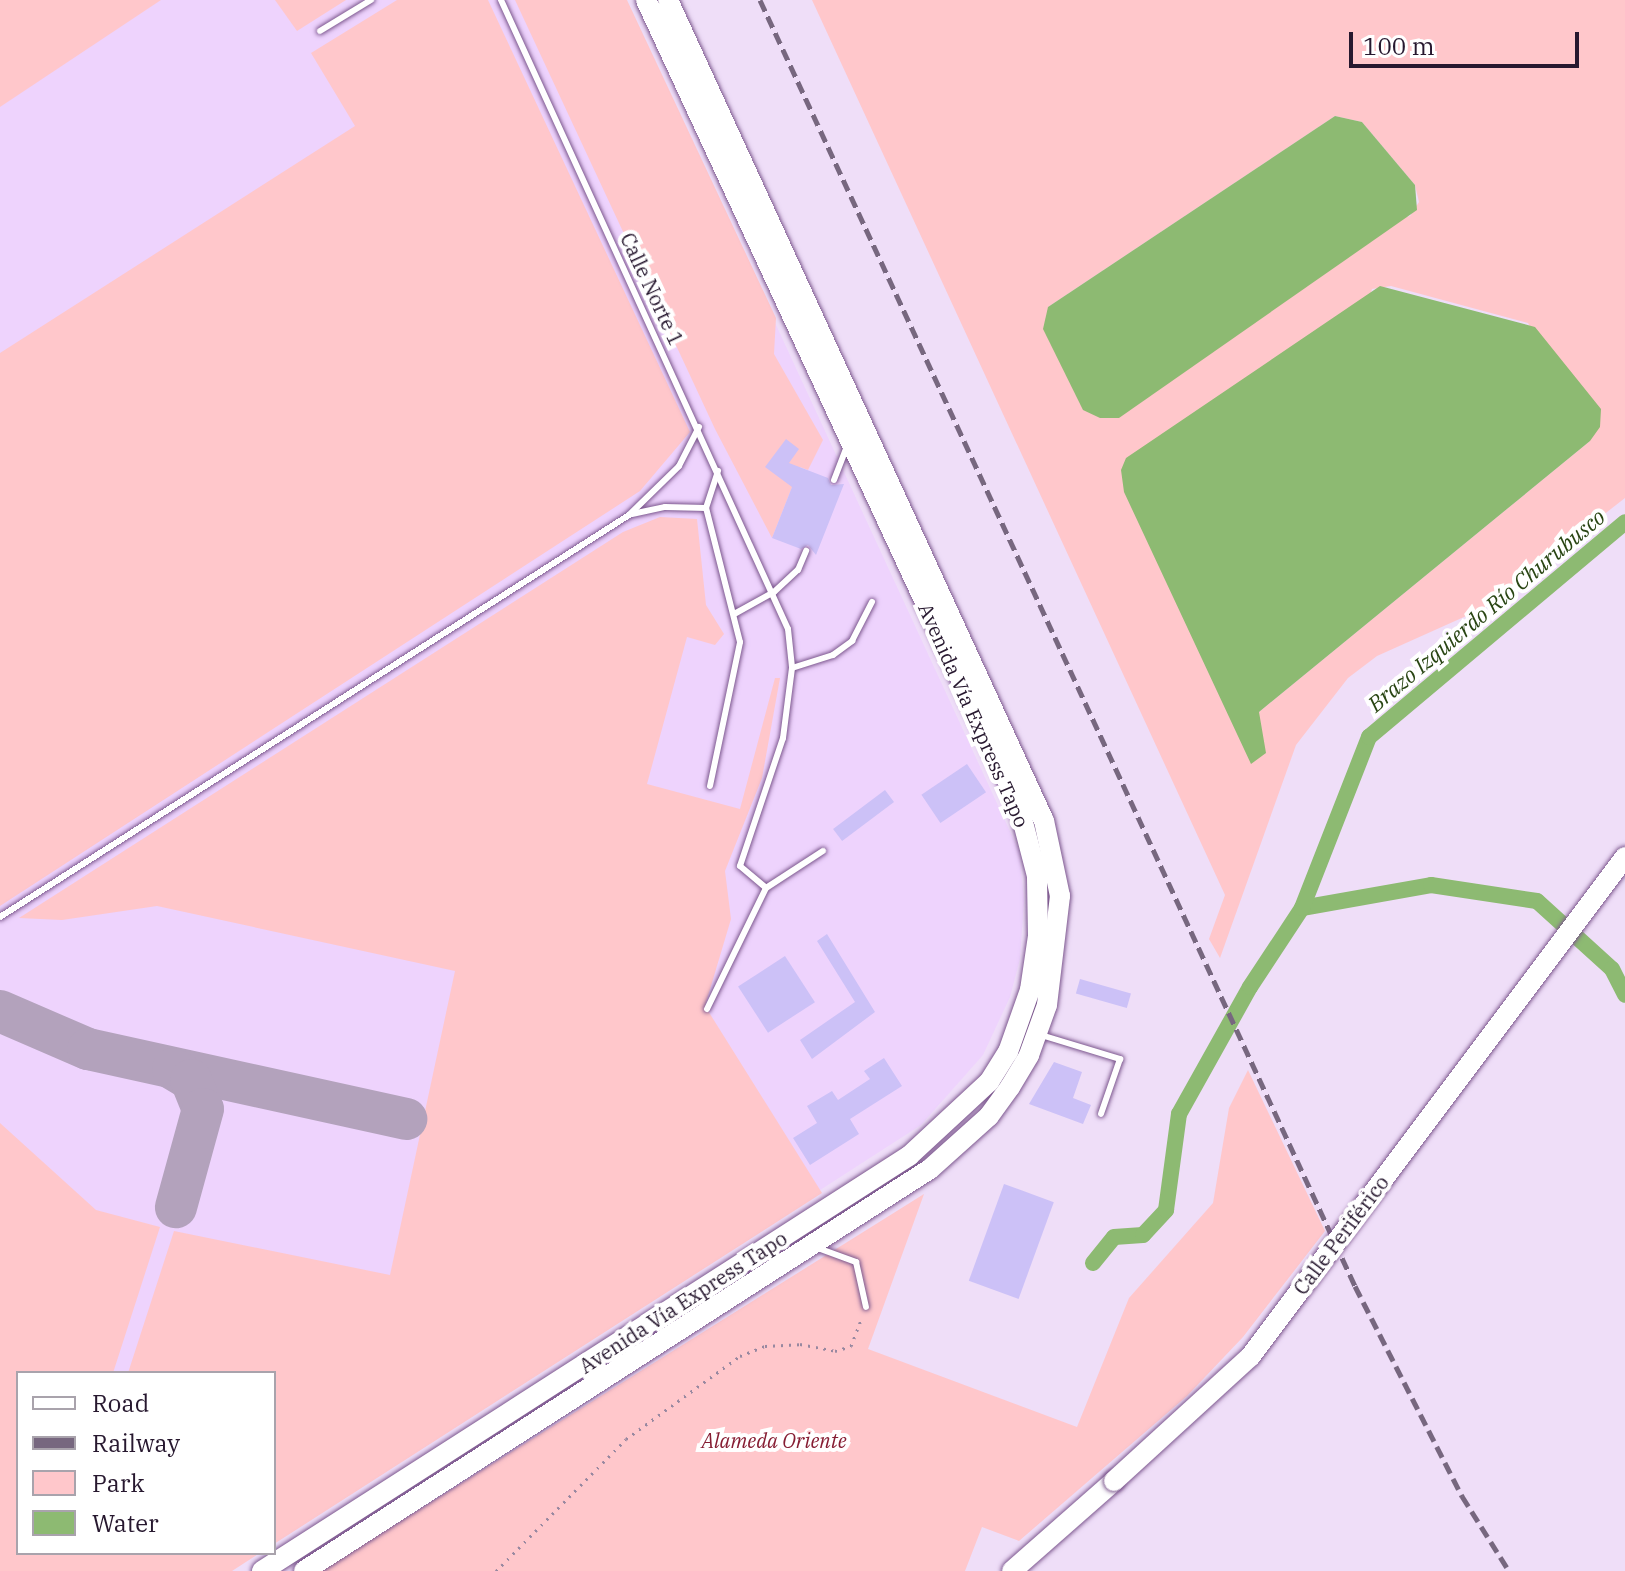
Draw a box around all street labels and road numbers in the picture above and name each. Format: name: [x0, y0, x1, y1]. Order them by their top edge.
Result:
street label: Calle Norte 1: [615, 229, 689, 349]
street label: Avenida Vía Express Tapo: [914, 599, 1034, 831]
street label: Calle Periférico: [1288, 1171, 1394, 1299]
street label: Avenida Vía Express Tapo: [575, 1226, 791, 1378]

